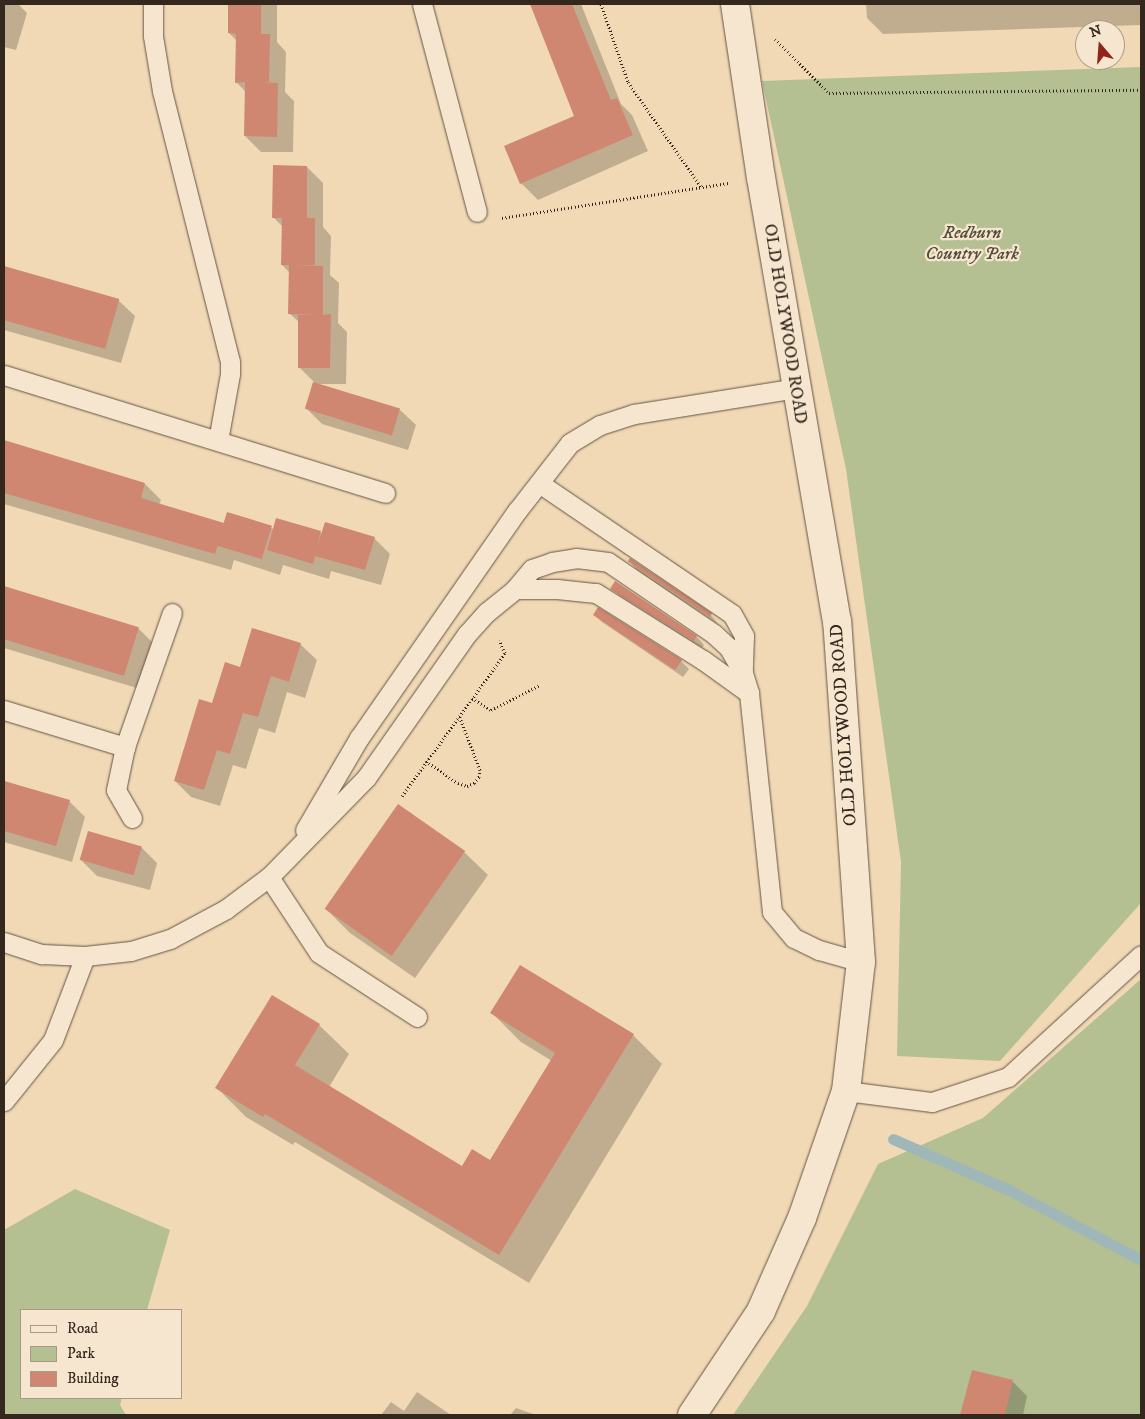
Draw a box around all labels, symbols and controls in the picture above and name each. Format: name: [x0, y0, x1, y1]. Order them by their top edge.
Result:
north arrow: [1075, 20, 1125, 70]
text: N: [1087, 21, 1104, 42]
street label: OLD HOLYWOOD ROAD: [758, 222, 812, 426]
park label: Redburn Country Park: [925, 223, 1019, 266]
street label: OLD HOLYWOOD ROAD: [826, 623, 862, 827]
legend: [20, 1309, 182, 1399]
text: Road: [67, 1319, 98, 1338]
text: Park: [67, 1344, 95, 1363]
text: Building: [67, 1369, 119, 1388]

